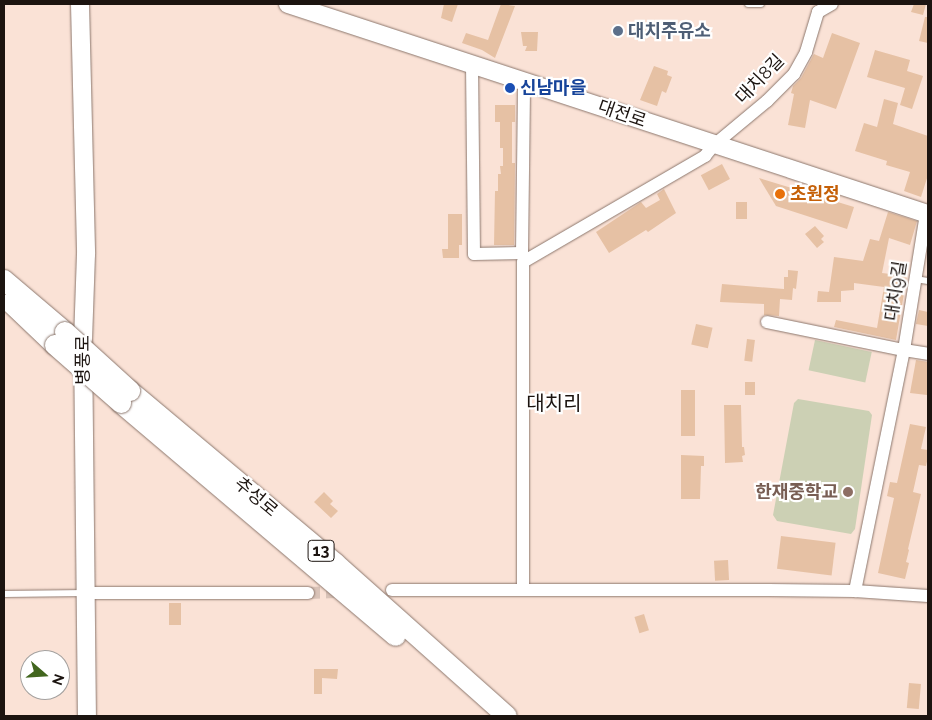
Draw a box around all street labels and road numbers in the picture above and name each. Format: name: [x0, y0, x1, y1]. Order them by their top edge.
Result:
street label: 대치8길: [731, 50, 789, 108]
street label: 대전로: [595, 96, 649, 132]
street label: 대치9길: [881, 260, 911, 322]
street label: 병풍로: [72, 335, 94, 385]
street label: 추성로: [230, 473, 282, 521]
road number: 13: [307, 538, 335, 564]

